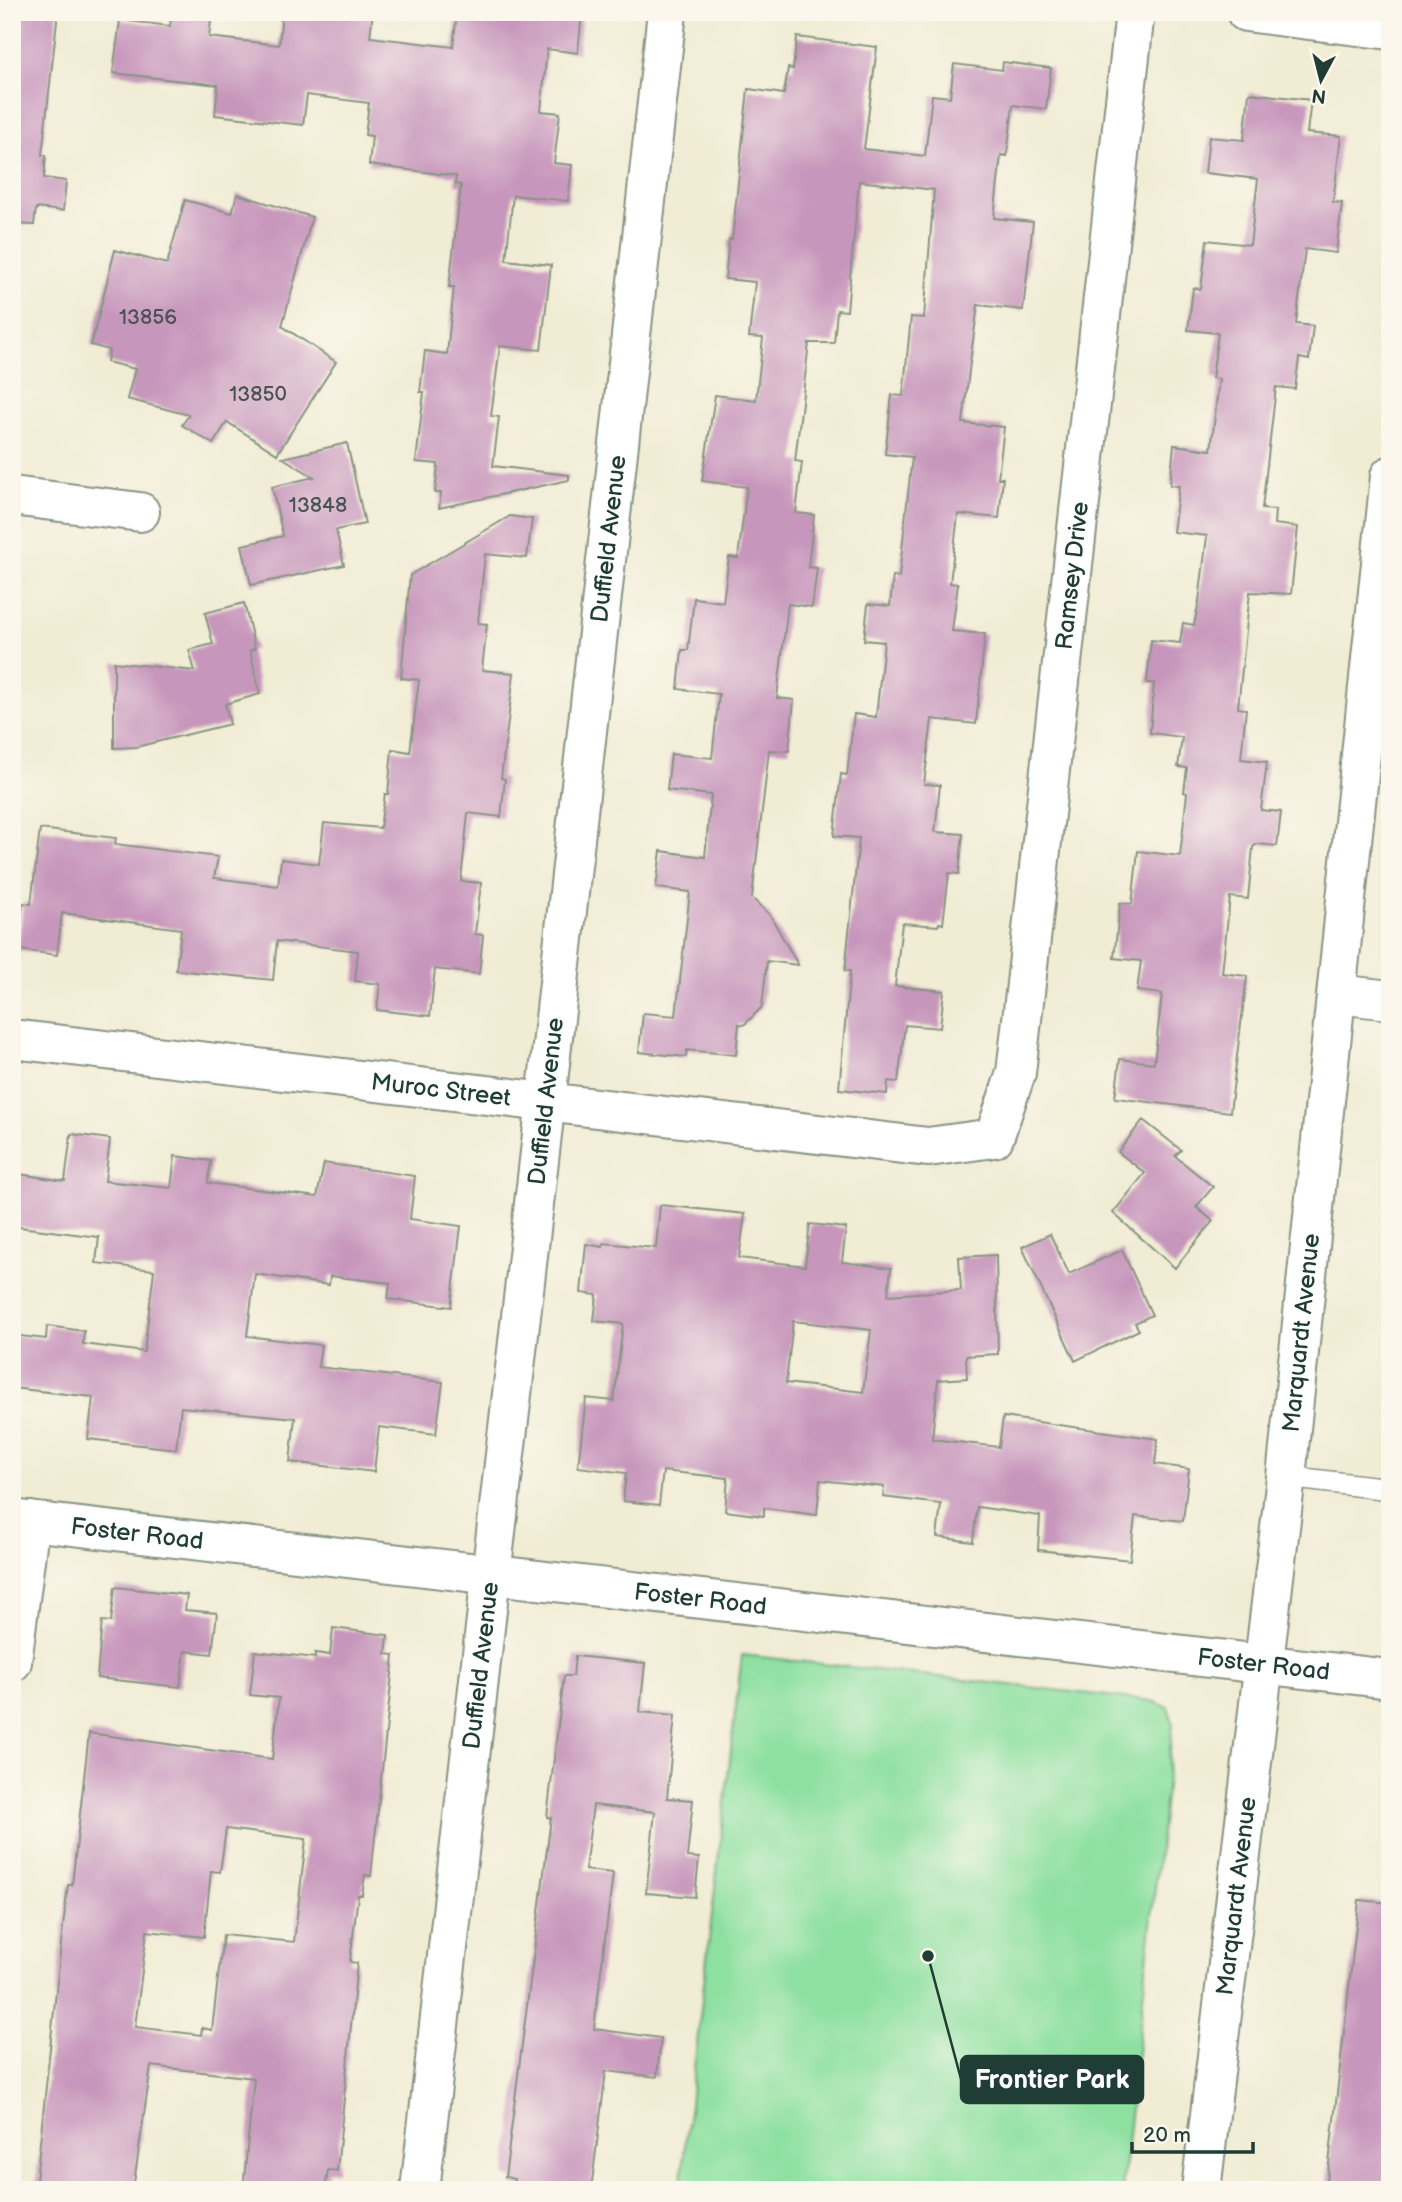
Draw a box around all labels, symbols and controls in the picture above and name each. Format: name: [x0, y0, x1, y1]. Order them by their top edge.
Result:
north arrow: [1286, 46, 1356, 116]
text: N: [1311, 83, 1328, 108]
house number: 13856: [119, 305, 177, 330]
house number: 13850: [229, 382, 287, 407]
street label: Duffield Avenue: [585, 454, 632, 624]
house number: 13848: [289, 493, 347, 518]
street label: Ramsey Drive: [1049, 500, 1094, 651]
street label: Duffield Avenue: [522, 1016, 570, 1186]
street label: Muroc Street: [369, 1067, 513, 1112]
street label: Marquardt Avenue: [1276, 1232, 1326, 1434]
street label: Foster Road: [69, 1511, 205, 1556]
street label: Foster Road: [633, 1577, 768, 1621]
street label: Duffield Avenue: [457, 1580, 505, 1751]
street label: Foster Road: [1196, 1642, 1331, 1686]
street label: Marquardt Avenue: [1210, 1795, 1262, 1997]
callout: Frontier Park: [961, 2056, 1143, 2103]
text: Frontier Park: [975, 2065, 1130, 2096]
scale bar: [1132, 2111, 1253, 2155]
text: 20 m: [1143, 2123, 1191, 2148]

